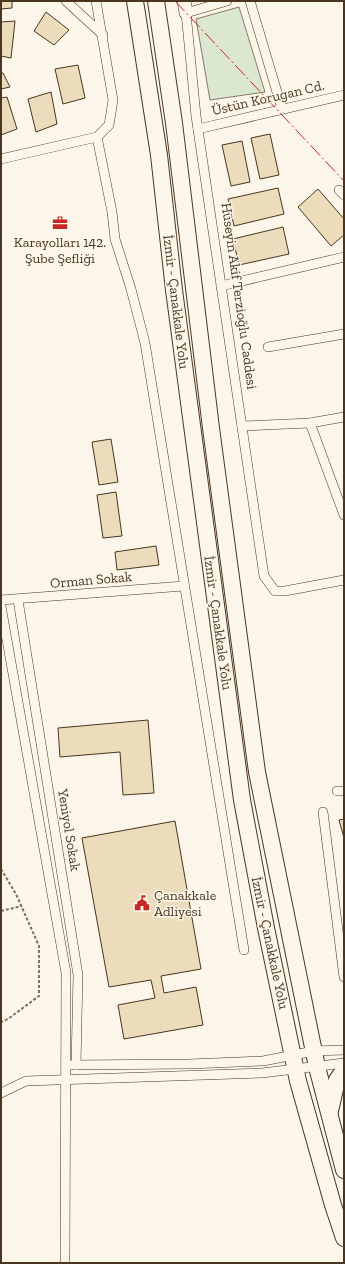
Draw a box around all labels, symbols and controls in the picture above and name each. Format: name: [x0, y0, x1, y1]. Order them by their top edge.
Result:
street label: Üstün Korugan Cd.: [210, 77, 326, 119]
street label: Hüseyin Akif Terzioğlu Caddesi: [217, 202, 261, 390]
office icon: Karayolları 142. Şube Şefliği: [51, 214, 69, 232]
place label: Karayolları 142. Şube Şefliği: [14, 234, 106, 267]
street label: İzmir - Çanakkale Yolu: [159, 234, 193, 370]
street label: İzmir - Çanakkale Yolu: [200, 555, 236, 691]
street label: Orman Sokak: [49, 568, 133, 592]
street label: Yeniyol Sokak: [54, 787, 84, 873]
street label: İzmir - Çanakkale Yolu: [248, 875, 292, 1011]
place label: Çanakkale Adliyesi: [154, 887, 217, 920]
public building icon: Çanakkale Adliyesi: [133, 894, 151, 912]

